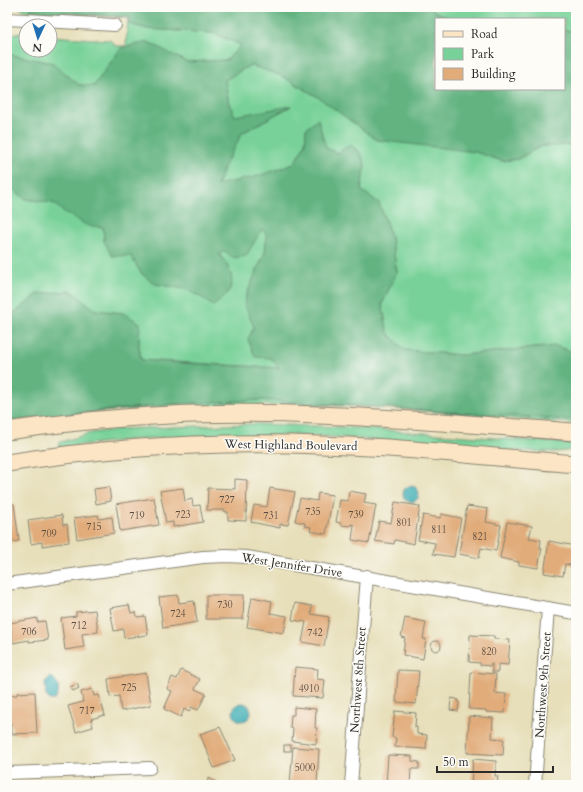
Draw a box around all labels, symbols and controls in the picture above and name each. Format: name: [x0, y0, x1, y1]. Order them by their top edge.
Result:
north arrow: [18, 18, 58, 58]
legend: [435, 18, 565, 90]
text: Road: [471, 26, 498, 42]
text: N: [32, 40, 43, 55]
text: Park: [471, 46, 495, 62]
text: Building: [471, 66, 516, 82]
street label: West Highland Boulevard: [223, 436, 358, 454]
house number: 727: [219, 493, 235, 507]
house number: 735: [305, 505, 321, 519]
house number: 723: [175, 508, 191, 522]
house number: 739: [348, 508, 364, 522]
house number: 719: [129, 509, 145, 523]
house number: 731: [263, 509, 279, 523]
house number: 801: [396, 516, 412, 530]
house number: 715: [86, 520, 102, 534]
house number: 811: [431, 523, 447, 537]
house number: 709: [41, 527, 57, 541]
house number: 821: [472, 530, 488, 544]
street label: West Jennifer Drive: [239, 549, 344, 581]
house number: 730: [217, 598, 233, 612]
house number: 724: [170, 607, 186, 621]
house number: 712: [71, 619, 87, 633]
house number: 706: [21, 625, 37, 639]
house number: 742: [307, 626, 323, 640]
street label: Northwest 8th Street: [346, 626, 370, 734]
street label: Northwest 9th Street: [531, 631, 555, 739]
house number: 820: [481, 645, 497, 659]
house number: 725: [121, 681, 137, 695]
house number: 4910: [299, 682, 319, 696]
house number: 717: [79, 704, 95, 718]
scale bar: [437, 748, 553, 774]
text: 50 m: [443, 754, 470, 770]
house number: 5000: [295, 761, 315, 775]

